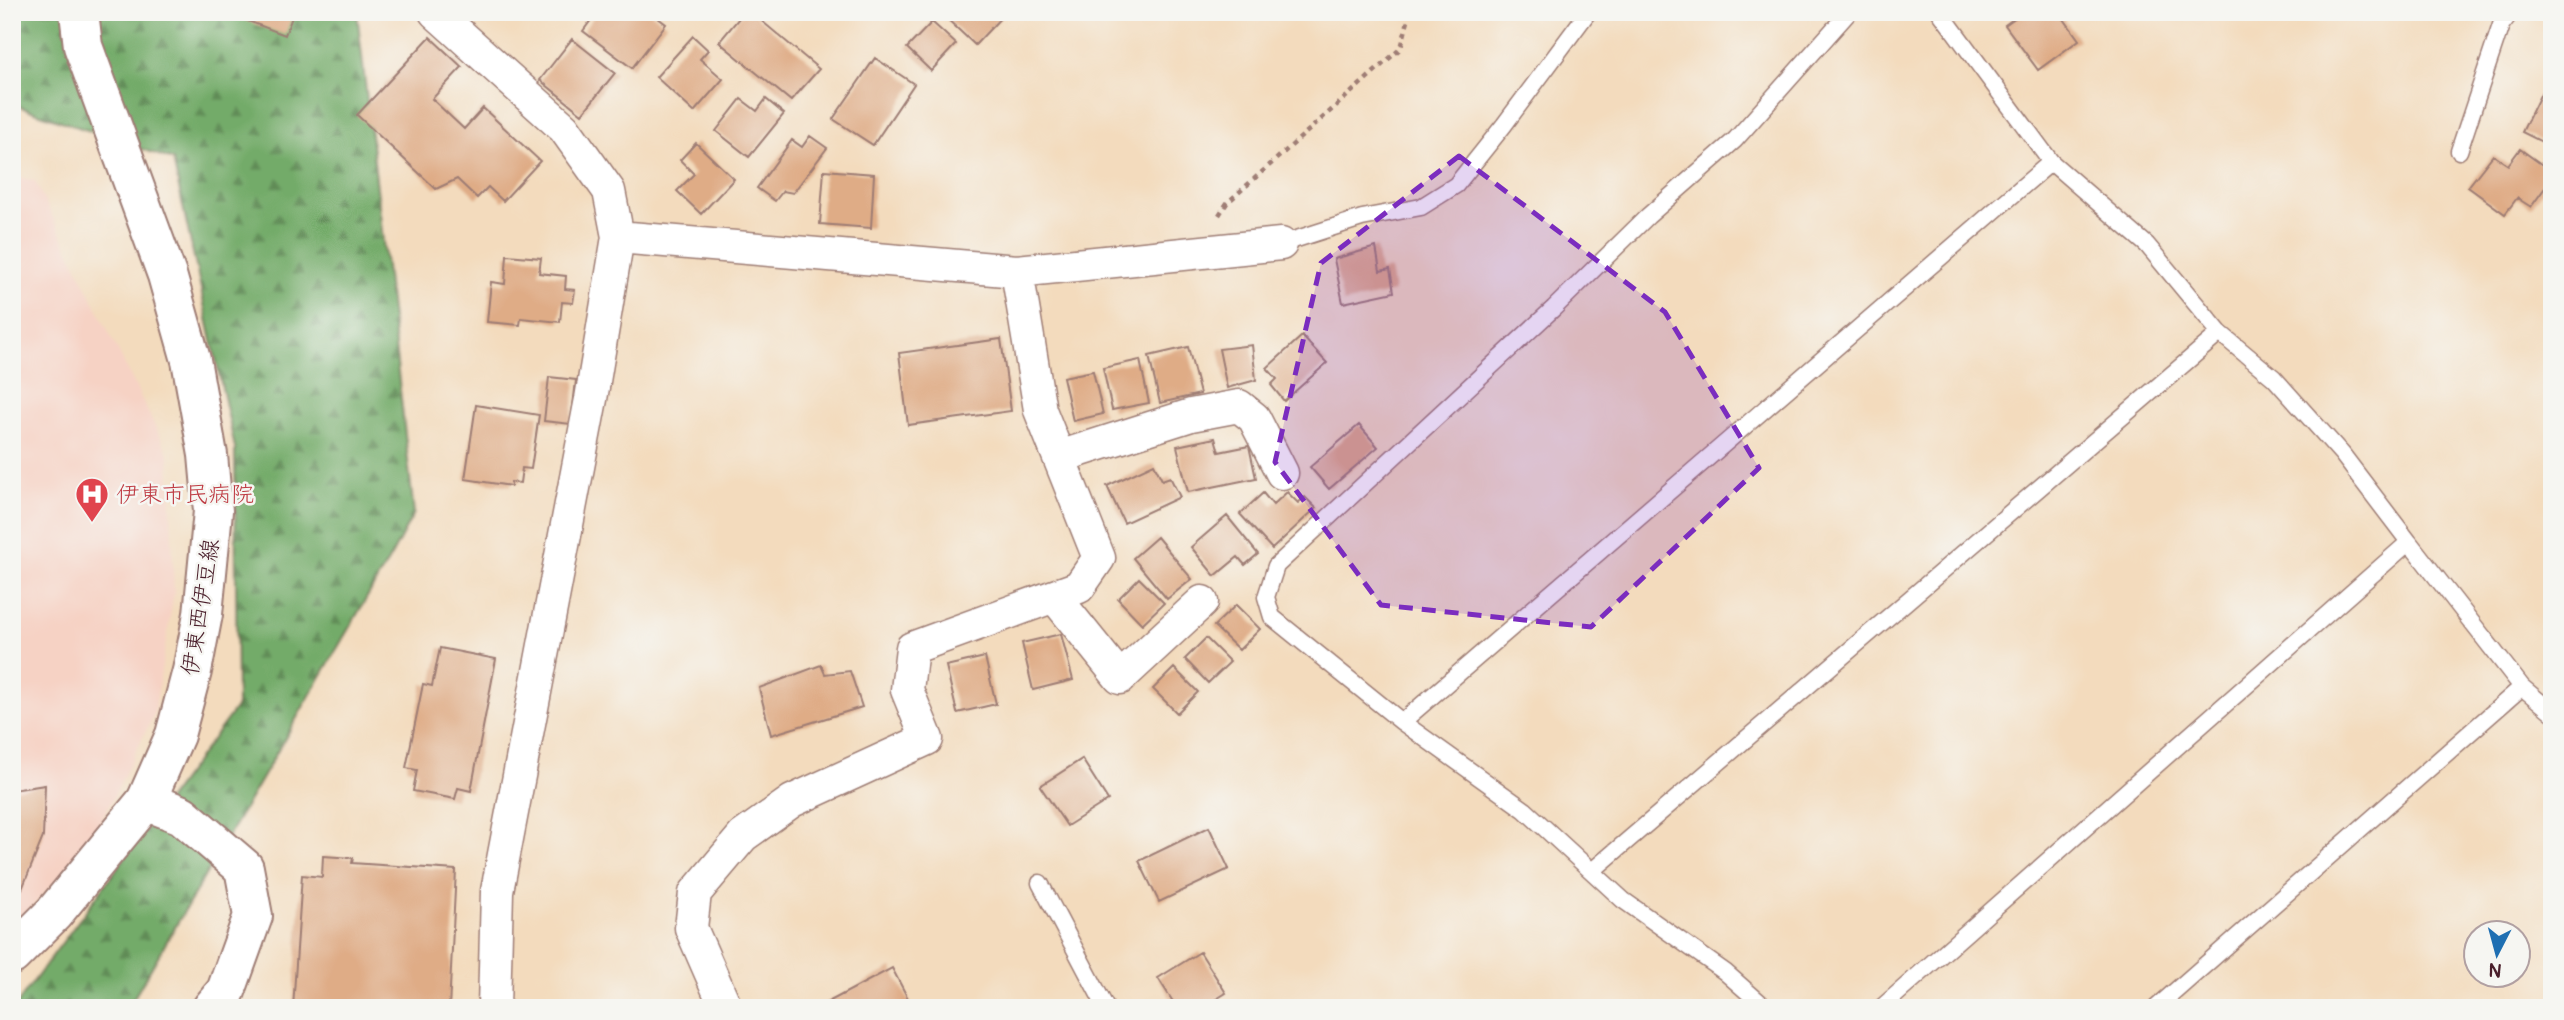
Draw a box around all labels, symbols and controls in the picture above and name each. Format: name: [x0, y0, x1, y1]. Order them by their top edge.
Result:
hospital icon: 伊東市民病院: [73, 475, 111, 524]
place label: 伊東市民病院: [116, 480, 254, 509]
street label: 伊東西伊豆線: [175, 537, 226, 677]
north arrow: [2462, 918, 2532, 988]
text: N: [2488, 957, 2503, 983]

